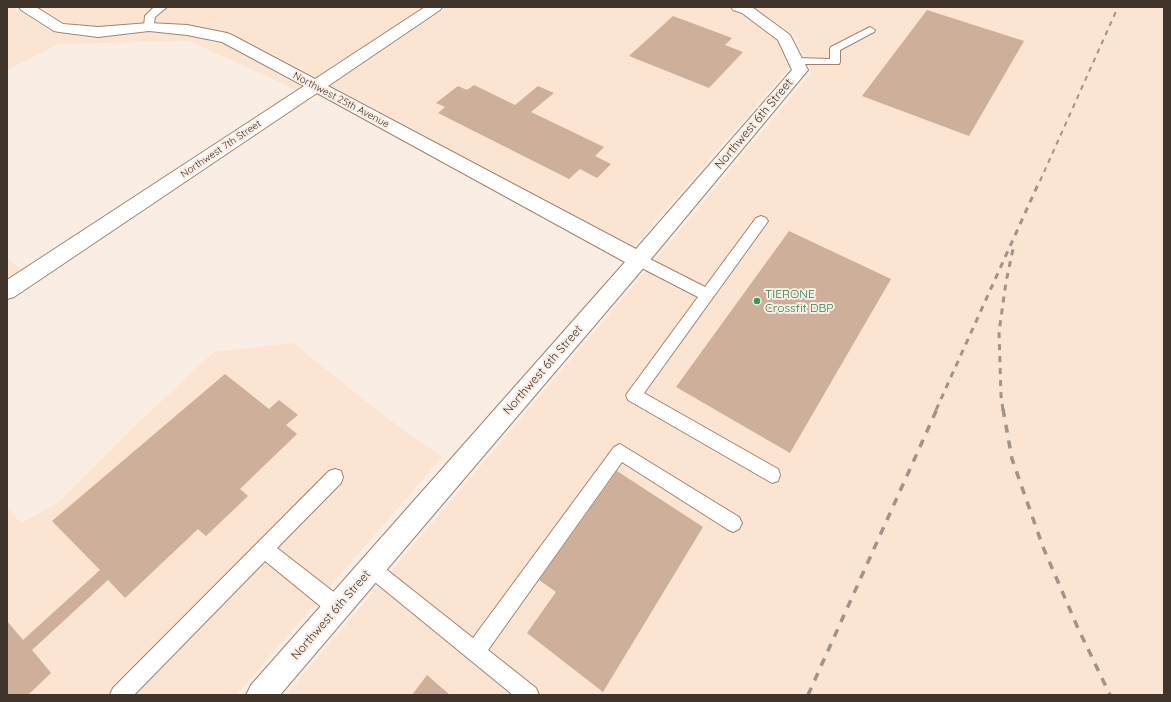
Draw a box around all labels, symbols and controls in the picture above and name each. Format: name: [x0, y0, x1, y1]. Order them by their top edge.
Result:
street label: Northwest 25th Avenue: [291, 70, 391, 130]
street label: Northwest 6th Street: [712, 76, 796, 172]
street label: Northwest 7th Street: [178, 118, 264, 180]
place label: TIERONE Crossfit DBP: [765, 287, 834, 315]
marker: TIERONE Crossfit DBP: [752, 296, 762, 306]
street label: Northwest 6th Street: [500, 322, 586, 418]
street label: Northwest 6th Street: [288, 567, 374, 663]

